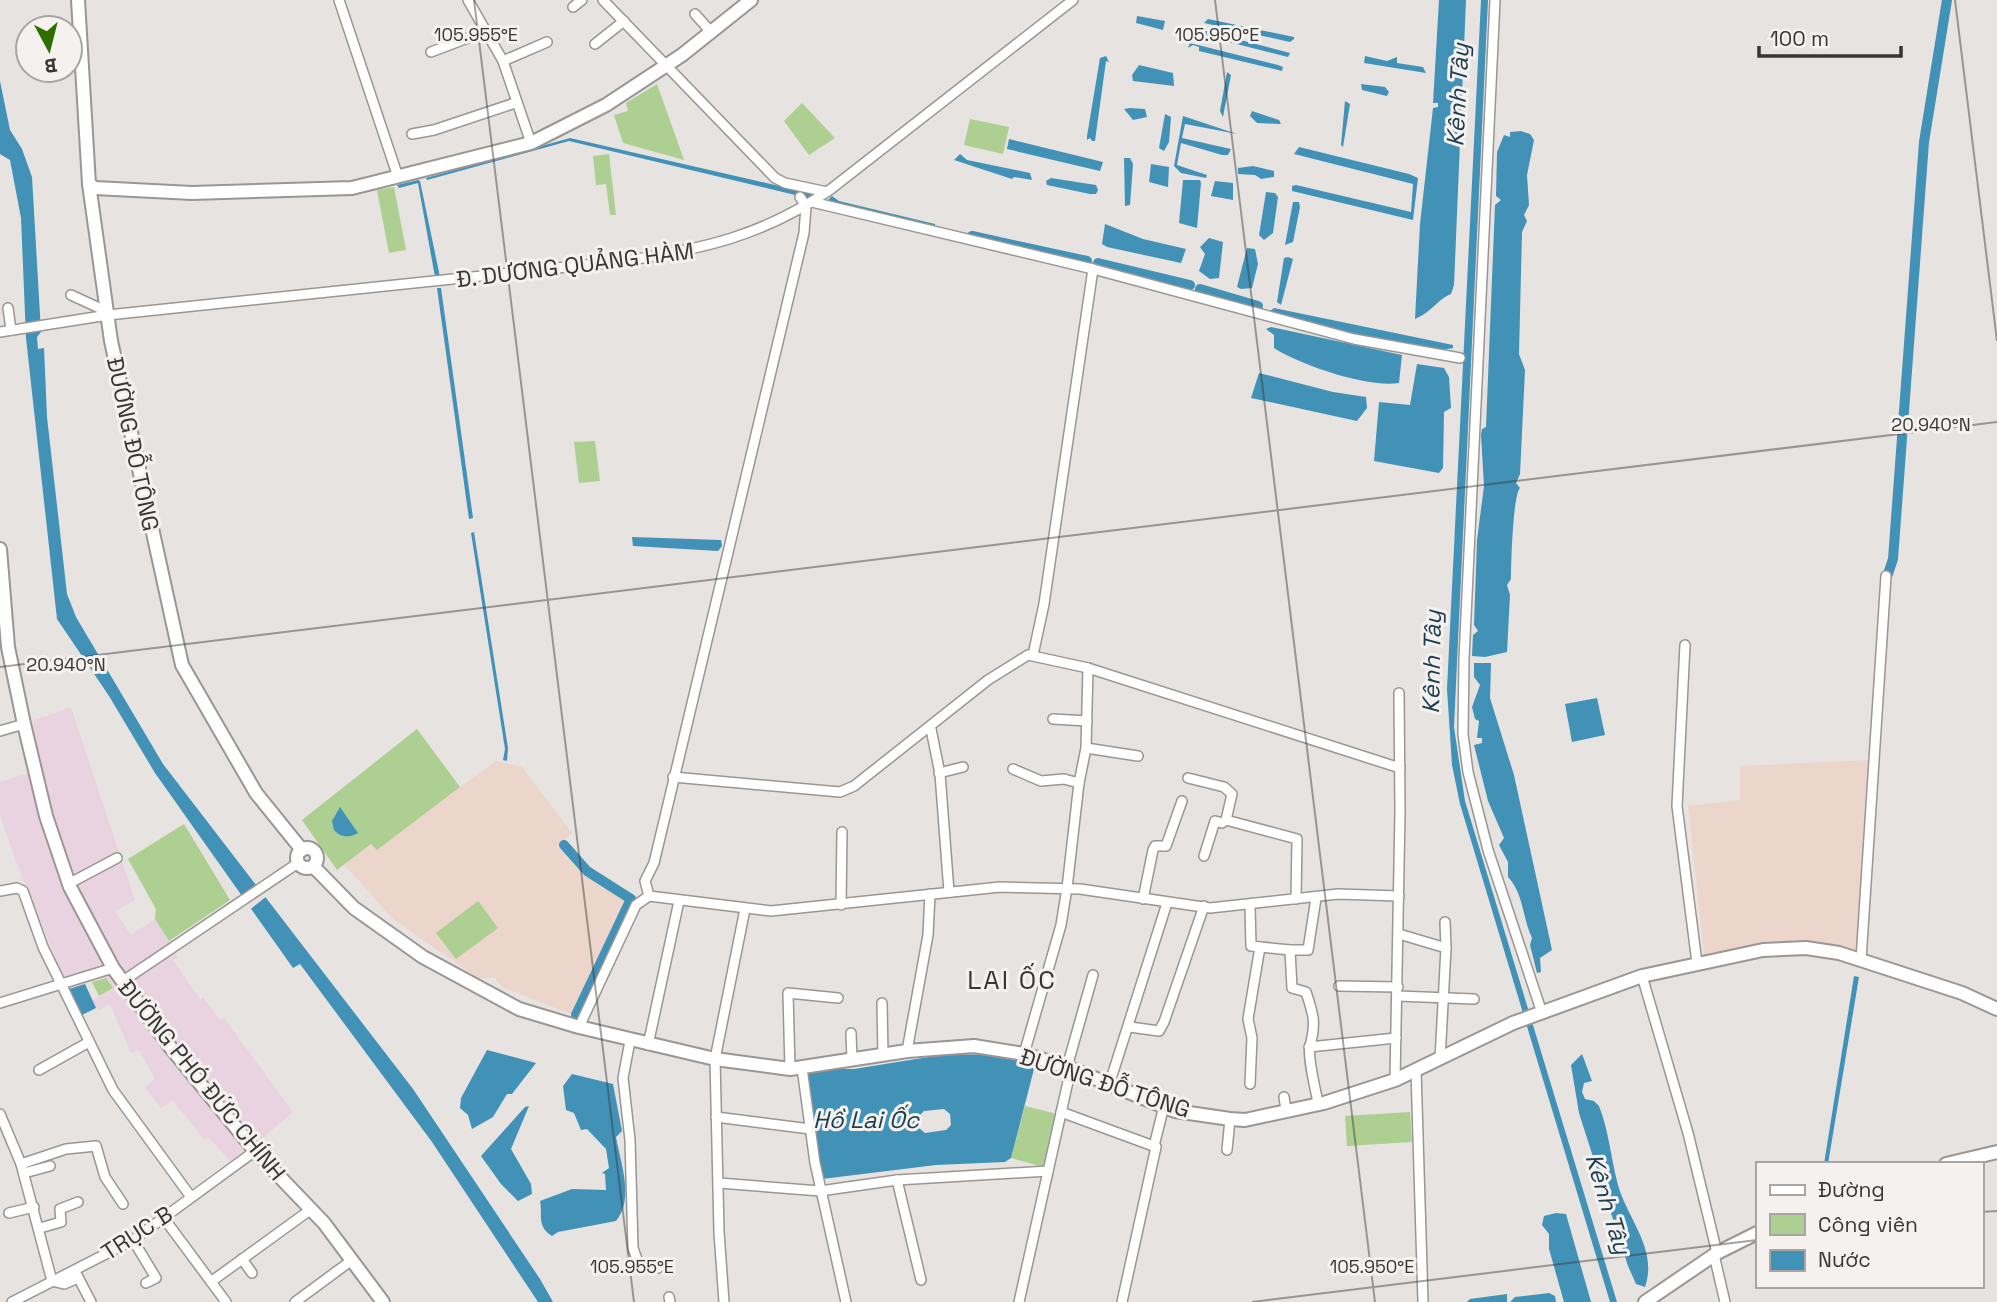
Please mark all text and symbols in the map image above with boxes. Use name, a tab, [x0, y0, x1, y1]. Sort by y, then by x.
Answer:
north arrow	[14, 14, 84, 84]
scale bar	[1759, 14, 1901, 58]
text: 105.955°E	[434, 23, 518, 46]
text: 105.950°E	[1175, 23, 1259, 46]
text: 100 m	[1770, 25, 1829, 52]
water label: Kênh Tây	[1439, 41, 1476, 147]
text: B	[43, 52, 59, 79]
street label: Đ. DƯƠNG QUẢNG HÀM	[454, 235, 696, 294]
street label: ĐƯỜNG ĐỖ TÔNG	[100, 354, 169, 534]
text: 20.940°N	[1891, 413, 1971, 436]
water label: Kênh Tây	[1415, 609, 1448, 714]
text: 20.940°N	[26, 653, 106, 676]
district label: LAI ỐC	[967, 963, 1057, 997]
street label: ĐƯỜNG PHÓ ĐỨC CHÍNH	[112, 973, 292, 1187]
street label: ĐƯỜNG ĐỖ TÔNG	[1016, 1038, 1195, 1125]
water label: Hồ Lai Ốc	[813, 1104, 921, 1135]
water label: Kênh Tây	[1579, 1150, 1639, 1259]
legend	[1756, 1162, 1983, 1288]
text: Đường	[1818, 1176, 1885, 1203]
street label: TRỤC B	[96, 1199, 178, 1267]
text: Công viên	[1818, 1211, 1918, 1238]
text: Nước	[1818, 1246, 1871, 1273]
text: 105.955°E	[590, 1255, 674, 1278]
text: 105.950°E	[1330, 1255, 1414, 1278]

